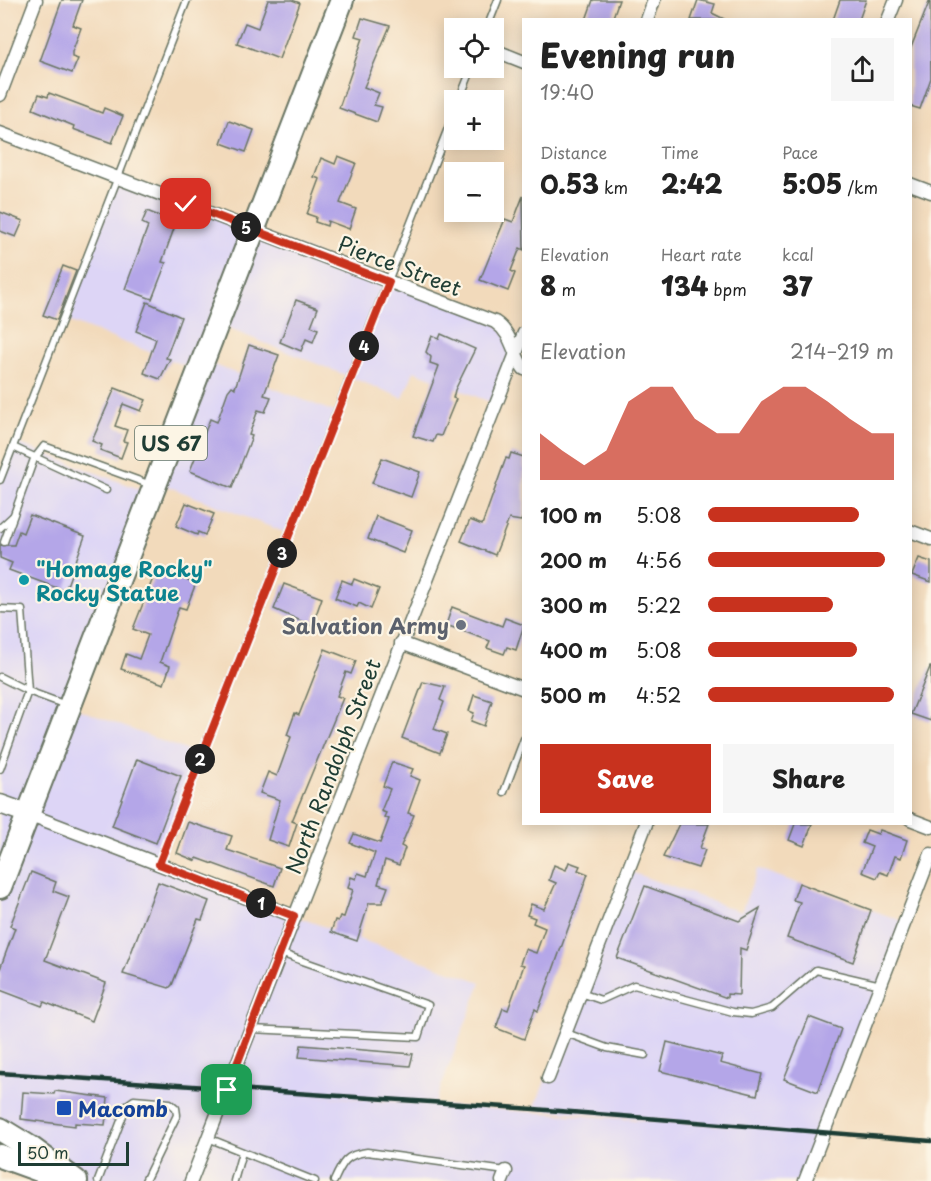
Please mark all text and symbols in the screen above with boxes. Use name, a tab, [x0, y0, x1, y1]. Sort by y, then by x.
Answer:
map controls	[444, 18, 504, 222]
button: locate	[444, 18, 504, 78]
text: Evening run	[540, 29, 735, 79]
button: share	[831, 38, 894, 101]
text: 19:40	[540, 77, 594, 107]
button: +	[444, 90, 504, 150]
text: Distance	[540, 140, 607, 164]
text: Time	[661, 140, 699, 164]
text: Pace	[782, 140, 818, 164]
button: −	[444, 162, 504, 222]
text: 0.53	[540, 164, 599, 203]
text: 2:42	[661, 164, 722, 203]
text: 5:05	[782, 164, 842, 203]
text: km	[599, 175, 628, 199]
text: /km	[842, 175, 878, 199]
pin	[160, 178, 211, 229]
icon: check	[169, 187, 202, 220]
pin: 5	[231, 212, 261, 242]
text: 5	[241, 215, 251, 239]
street label: Pierce Street	[334, 227, 466, 303]
text: Elevation	[540, 242, 609, 266]
text: Heart rate	[661, 242, 742, 266]
text: kcal	[782, 242, 814, 266]
text: 8	[540, 266, 556, 305]
text: 134	[661, 266, 708, 305]
text: 37	[782, 266, 812, 305]
text: m	[556, 277, 576, 301]
text: bpm	[708, 277, 747, 301]
pin: 4	[349, 331, 379, 361]
text: 4	[359, 334, 369, 358]
text: Elevation	[540, 336, 626, 366]
text: 214–219 m	[790, 336, 894, 366]
road number: US 67	[135, 426, 207, 460]
text: 100 m	[540, 500, 602, 530]
text: 5:08	[636, 500, 682, 530]
pin: 3	[267, 538, 297, 568]
text: 3	[277, 541, 287, 565]
text: 200 m	[540, 545, 607, 575]
text: 4:56	[636, 545, 682, 575]
place label: "Homage Rocky" Rocky Statue	[36, 552, 213, 608]
marker: "Homage Rocky" Rocky Statue	[17, 573, 31, 587]
text: 300 m	[540, 590, 608, 620]
text: 5:22	[636, 590, 681, 620]
place label: Salvation Army	[282, 609, 449, 641]
marker: Salvation Army	[454, 618, 468, 632]
text: 400 m	[540, 635, 608, 665]
text: 5:08	[636, 635, 682, 665]
street label: North Randolph Street	[276, 654, 388, 878]
text: 500 m	[540, 680, 607, 710]
text: 4:52	[636, 680, 681, 710]
pin: 2	[185, 744, 215, 774]
button: Save	[540, 744, 711, 813]
button: Share	[723, 744, 894, 813]
text: 2	[194, 747, 206, 771]
pin: 1	[246, 888, 276, 918]
text: 1	[257, 891, 265, 915]
pin	[201, 1064, 252, 1115]
icon: arrive	[210, 1073, 243, 1106]
place label: Macomb	[78, 1092, 168, 1124]
marker: Macomb	[55, 1099, 73, 1117]
scale bar	[18, 1139, 129, 1166]
text: 50 m	[27, 1140, 68, 1164]

